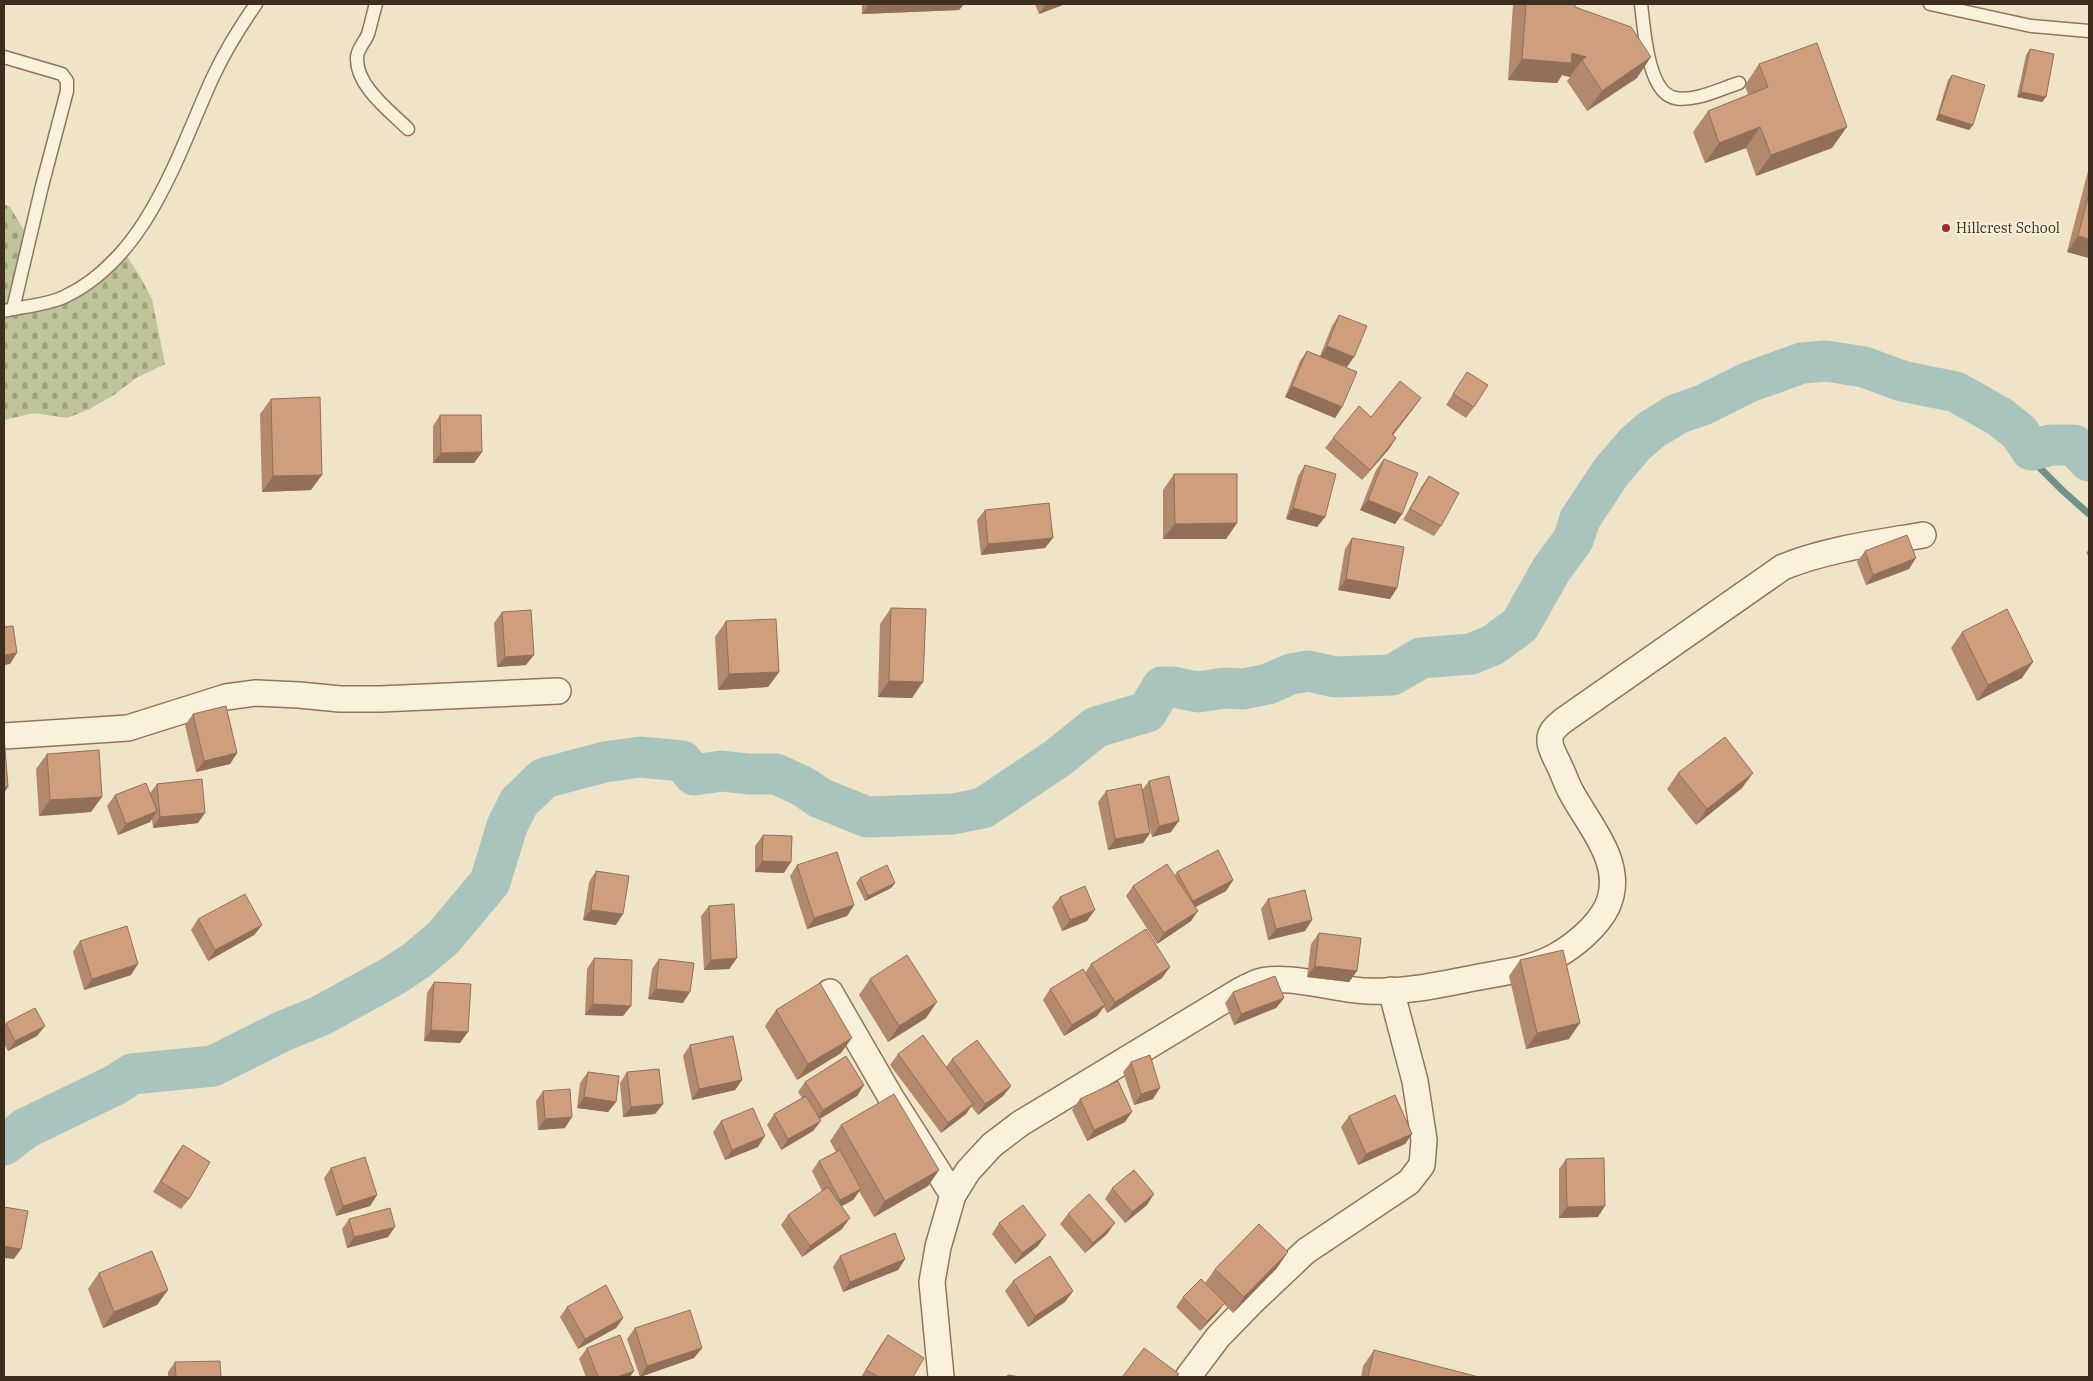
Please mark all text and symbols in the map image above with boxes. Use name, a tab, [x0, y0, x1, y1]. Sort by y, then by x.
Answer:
place label: Hillcrest School	[1956, 219, 2060, 237]
marker: Hillcrest School	[1940, 222, 1952, 234]

